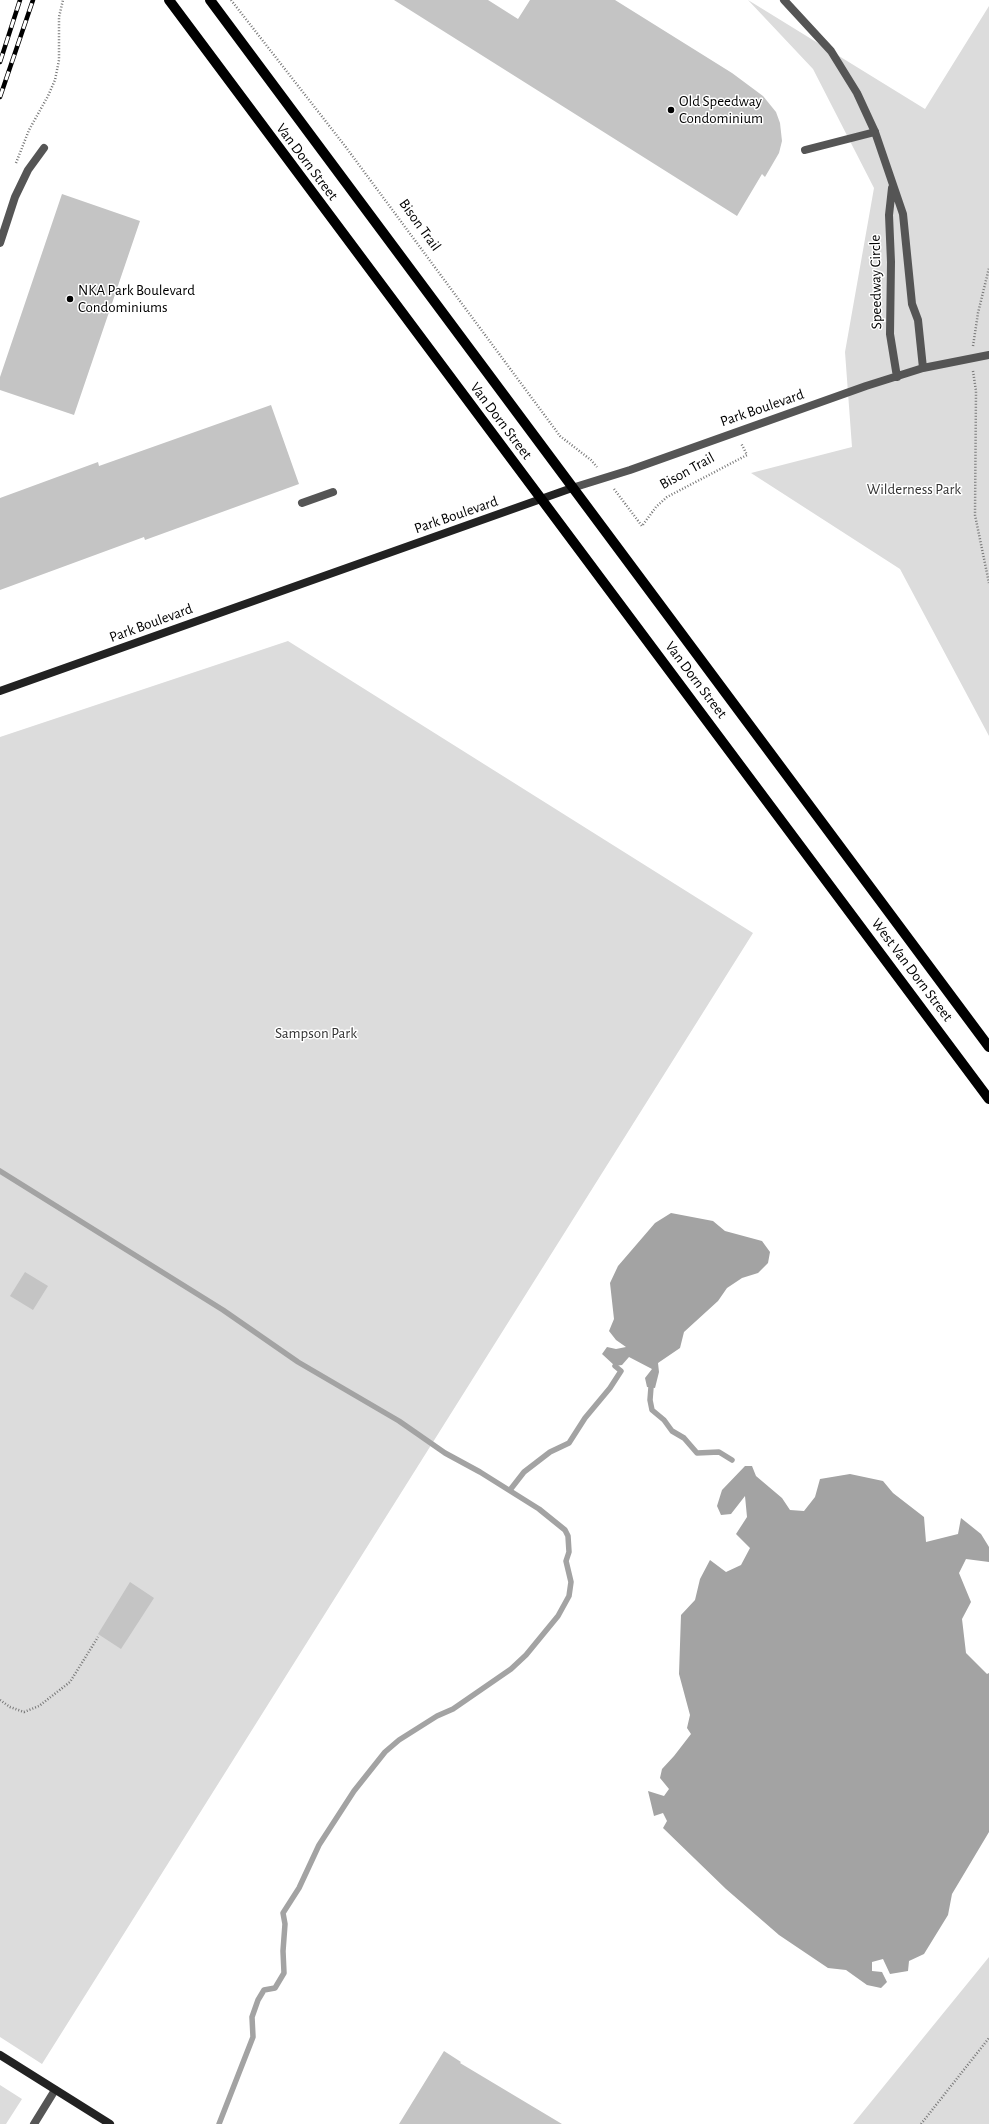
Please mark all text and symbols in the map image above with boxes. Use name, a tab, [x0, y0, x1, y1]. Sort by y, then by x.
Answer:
place label: Old Speedway Condominium	[679, 92, 763, 127]
marker: Old Speedway Condominium	[666, 105, 676, 115]
street label: Van Dorn Street	[272, 120, 342, 204]
street label: Bison Trail	[395, 195, 445, 255]
street label: Speedway Circle	[866, 235, 886, 329]
place label: NKA Park Boulevard Condominiums	[78, 281, 195, 316]
marker: NKA Park Boulevard Condominiums	[65, 294, 75, 304]
street label: Van Dorn Street	[466, 379, 536, 463]
street label: Park Boulevard	[718, 385, 806, 431]
street label: Bison Trail	[656, 449, 718, 493]
park label: Wilderness Park	[867, 480, 961, 498]
street label: Park Boulevard	[412, 492, 500, 538]
street label: Park Boulevard	[107, 600, 195, 646]
street label: Van Dorn Street	[661, 638, 731, 722]
street label: West Van Dorn Street	[867, 915, 957, 1025]
park label: Sampson Park	[275, 1024, 357, 1042]

